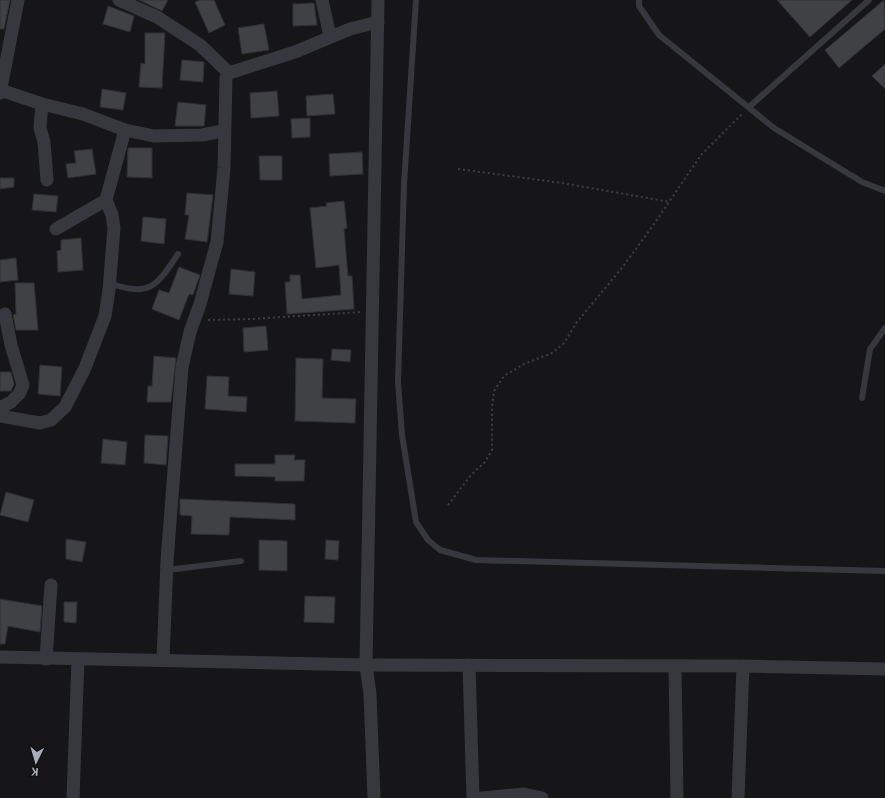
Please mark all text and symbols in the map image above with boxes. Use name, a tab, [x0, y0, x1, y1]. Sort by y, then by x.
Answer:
north arrow	[16, 742, 56, 782]
text: K	[30, 765, 39, 780]

